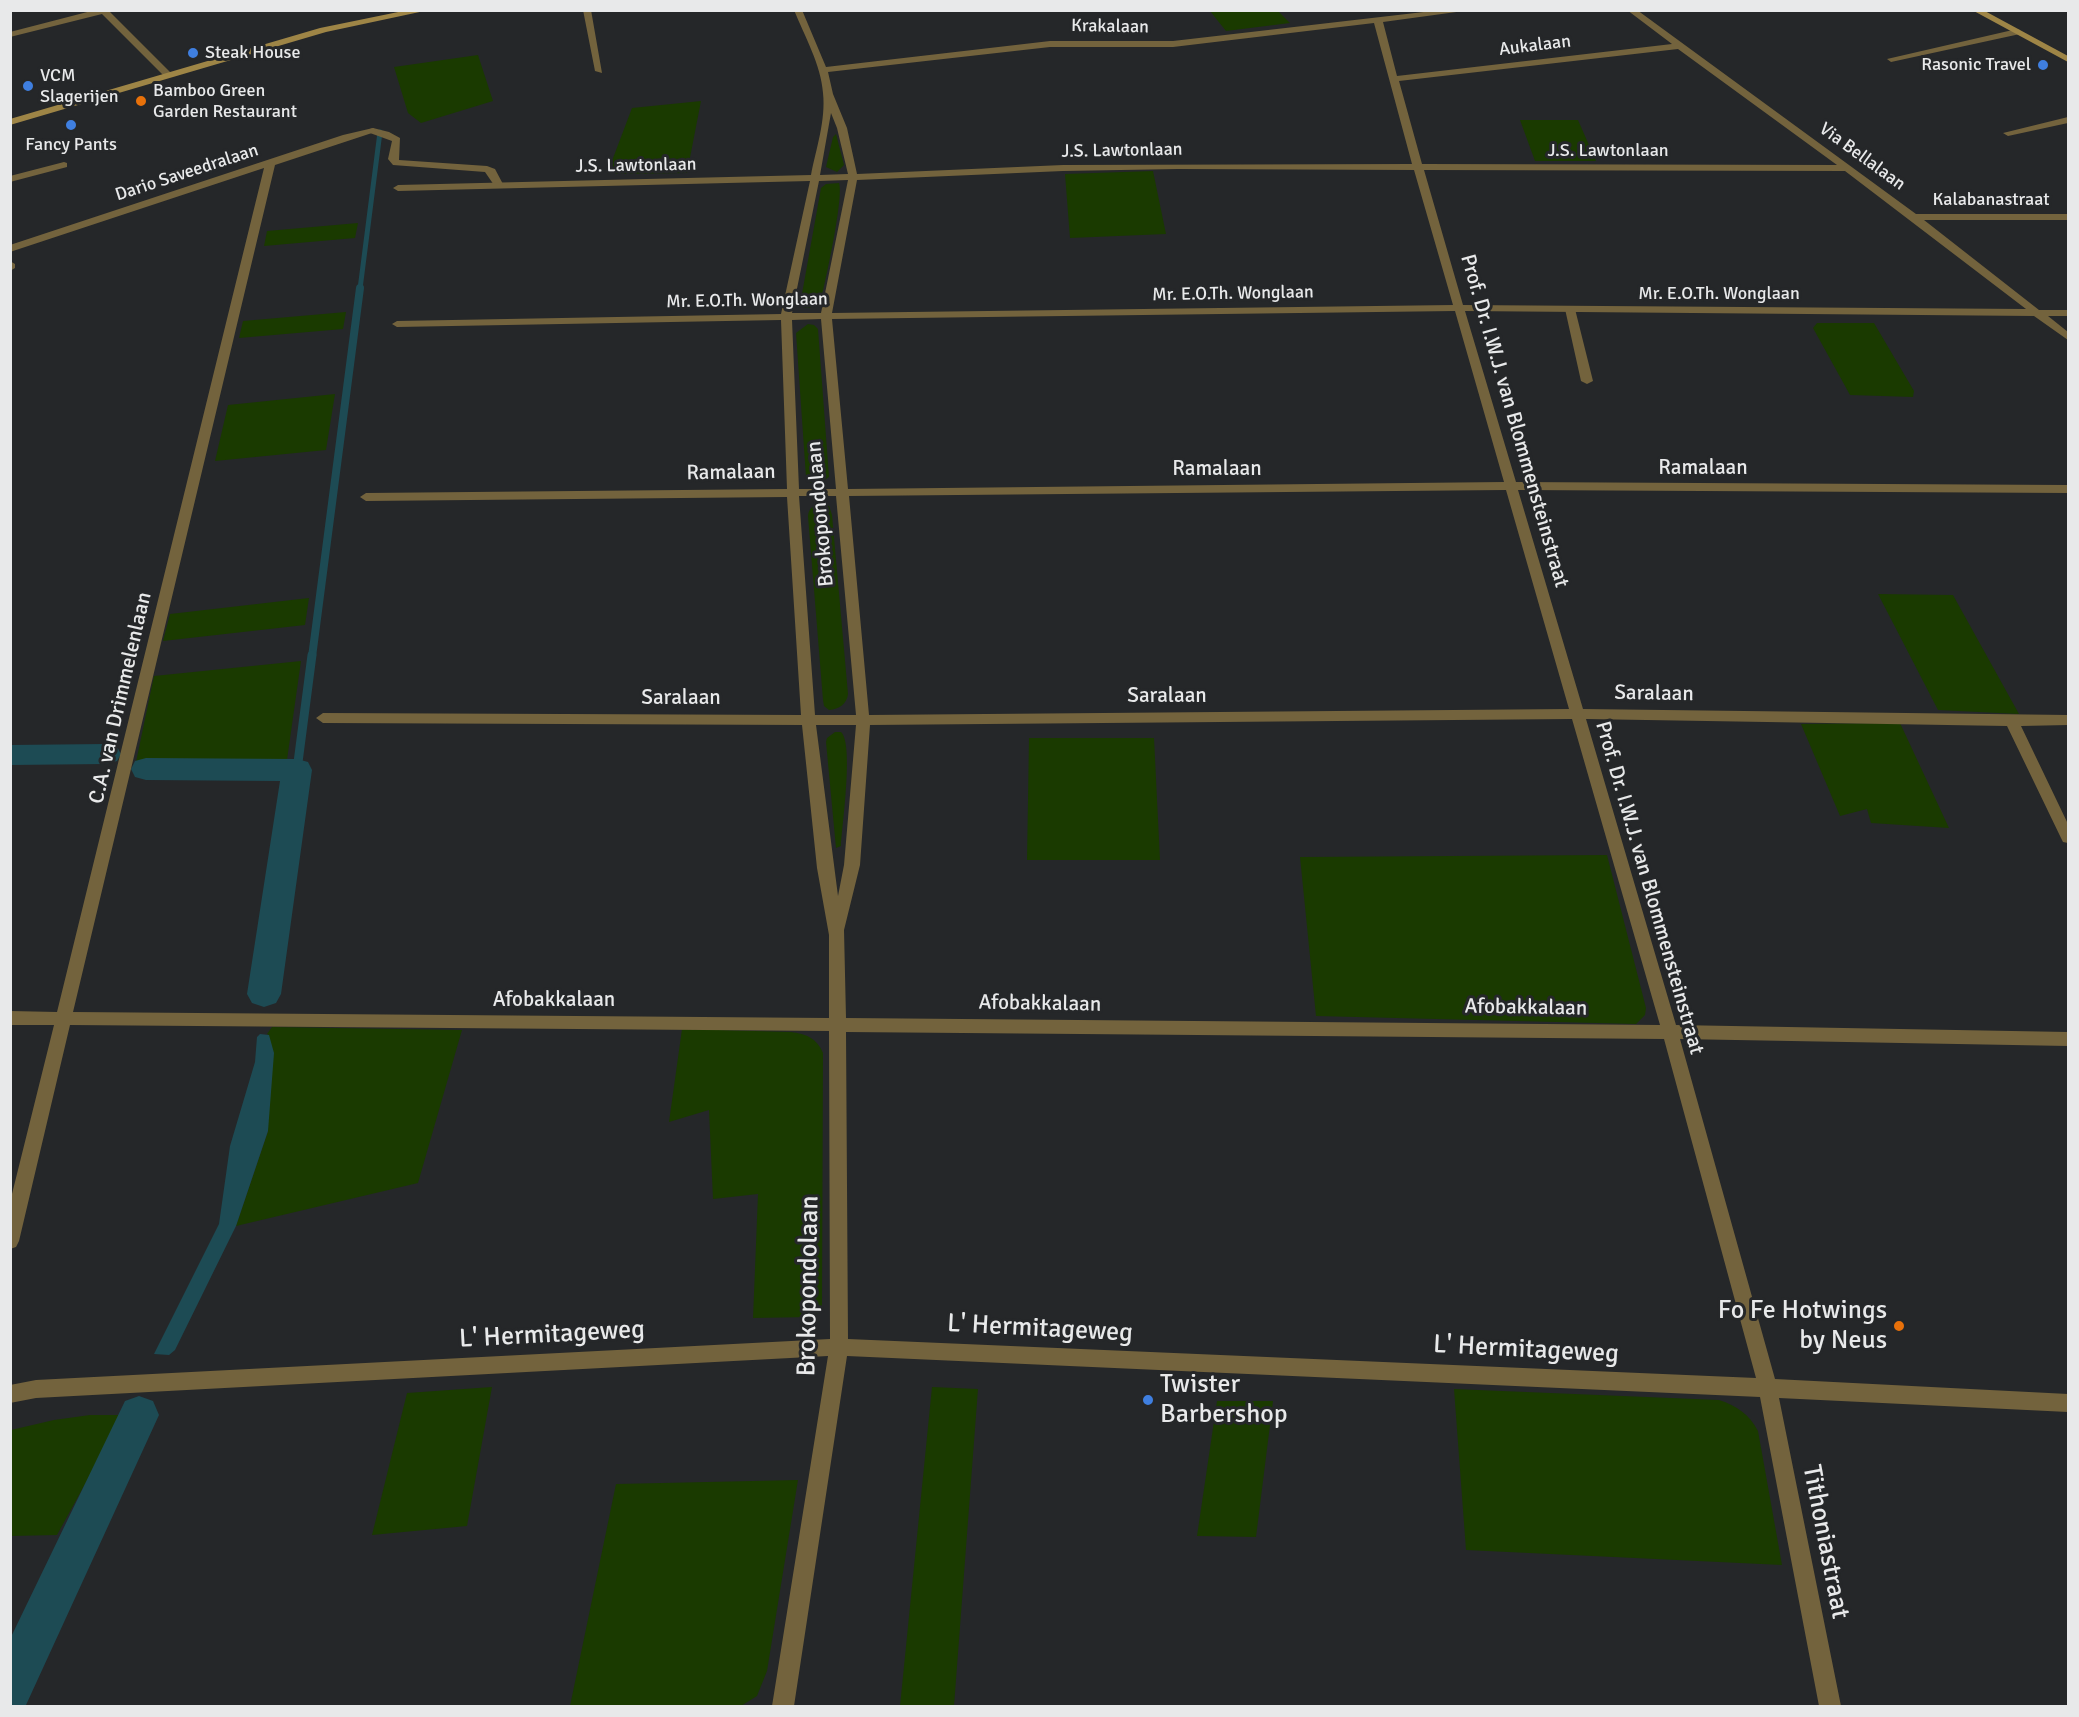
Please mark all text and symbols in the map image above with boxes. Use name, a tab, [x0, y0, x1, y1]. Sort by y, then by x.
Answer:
street label: Krakalaan	[1071, 16, 1149, 38]
street label: Aukalaan	[1498, 31, 1572, 61]
place label: Steak House	[205, 42, 300, 64]
marker: Steak House	[186, 46, 200, 60]
place label: Rasonic Travel	[1921, 54, 2031, 76]
marker: Rasonic Travel	[2036, 58, 2050, 72]
place label: VCM Slagerijen	[40, 65, 119, 107]
marker: VCM Slagerijen	[21, 79, 35, 93]
place label: Bamboo Green Garden Restaurant	[153, 80, 297, 122]
marker: Bamboo Green Garden Restaurant	[134, 94, 148, 108]
marker: Fancy Pants	[64, 118, 78, 132]
street label: Via Bellalaan	[1815, 119, 1909, 195]
place label: Fancy Pants	[25, 134, 117, 156]
street label: J.S. Lawtonlaan	[1061, 139, 1183, 163]
street label: Dario Saveedralaan	[113, 140, 261, 206]
street label: J.S. Lawtonlaan	[1547, 140, 1669, 162]
street label: J.S. Lawtonlaan	[575, 154, 697, 178]
street label: Kalabanastraat	[1933, 189, 2049, 211]
street label: Prof. Dr. I.W.J. van Blommensteinstraat	[1454, 251, 1574, 591]
street label: Mr. E.O.Th. Wonglaan	[1152, 282, 1314, 306]
street label: Mr. E.O.Th. Wonglaan	[1638, 283, 1800, 305]
street label: Mr. E.O.Th. Wonglaan	[666, 289, 828, 313]
street label: Brokopondolaan	[802, 440, 840, 588]
street label: Ramalaan	[1658, 455, 1748, 481]
street label: Ramalaan	[1172, 456, 1262, 482]
street label: Ramalaan	[686, 460, 776, 486]
street label: C.A. van Drimmelenlaan	[84, 590, 158, 806]
street label: Saralaan	[1614, 681, 1694, 707]
street label: Saralaan	[1127, 683, 1207, 709]
street label: Saralaan	[641, 685, 721, 711]
street label: Prof. Dr. I.W.J. van Blommensteinstraat	[1589, 718, 1709, 1058]
street label: Afobakkalaan	[493, 987, 615, 1013]
street label: Afobakkalaan	[978, 990, 1102, 1018]
street label: Afobakkalaan	[1464, 994, 1588, 1022]
street label: Brokopondolaan	[792, 1195, 826, 1377]
place label: Fo Fe Hotwings by Neus	[1718, 1295, 1887, 1356]
street label: L' Hermitageweg	[946, 1309, 1134, 1349]
street label: L' Hermitageweg	[458, 1315, 646, 1355]
marker: Fo Fe Hotwings by Neus	[1892, 1319, 1906, 1333]
street label: L' Hermitageweg	[1432, 1330, 1620, 1370]
place label: Twister Barbershop	[1160, 1369, 1288, 1430]
marker: Twister Barbershop	[1141, 1393, 1155, 1407]
street label: Tithoniastraat	[1795, 1462, 1855, 1622]

